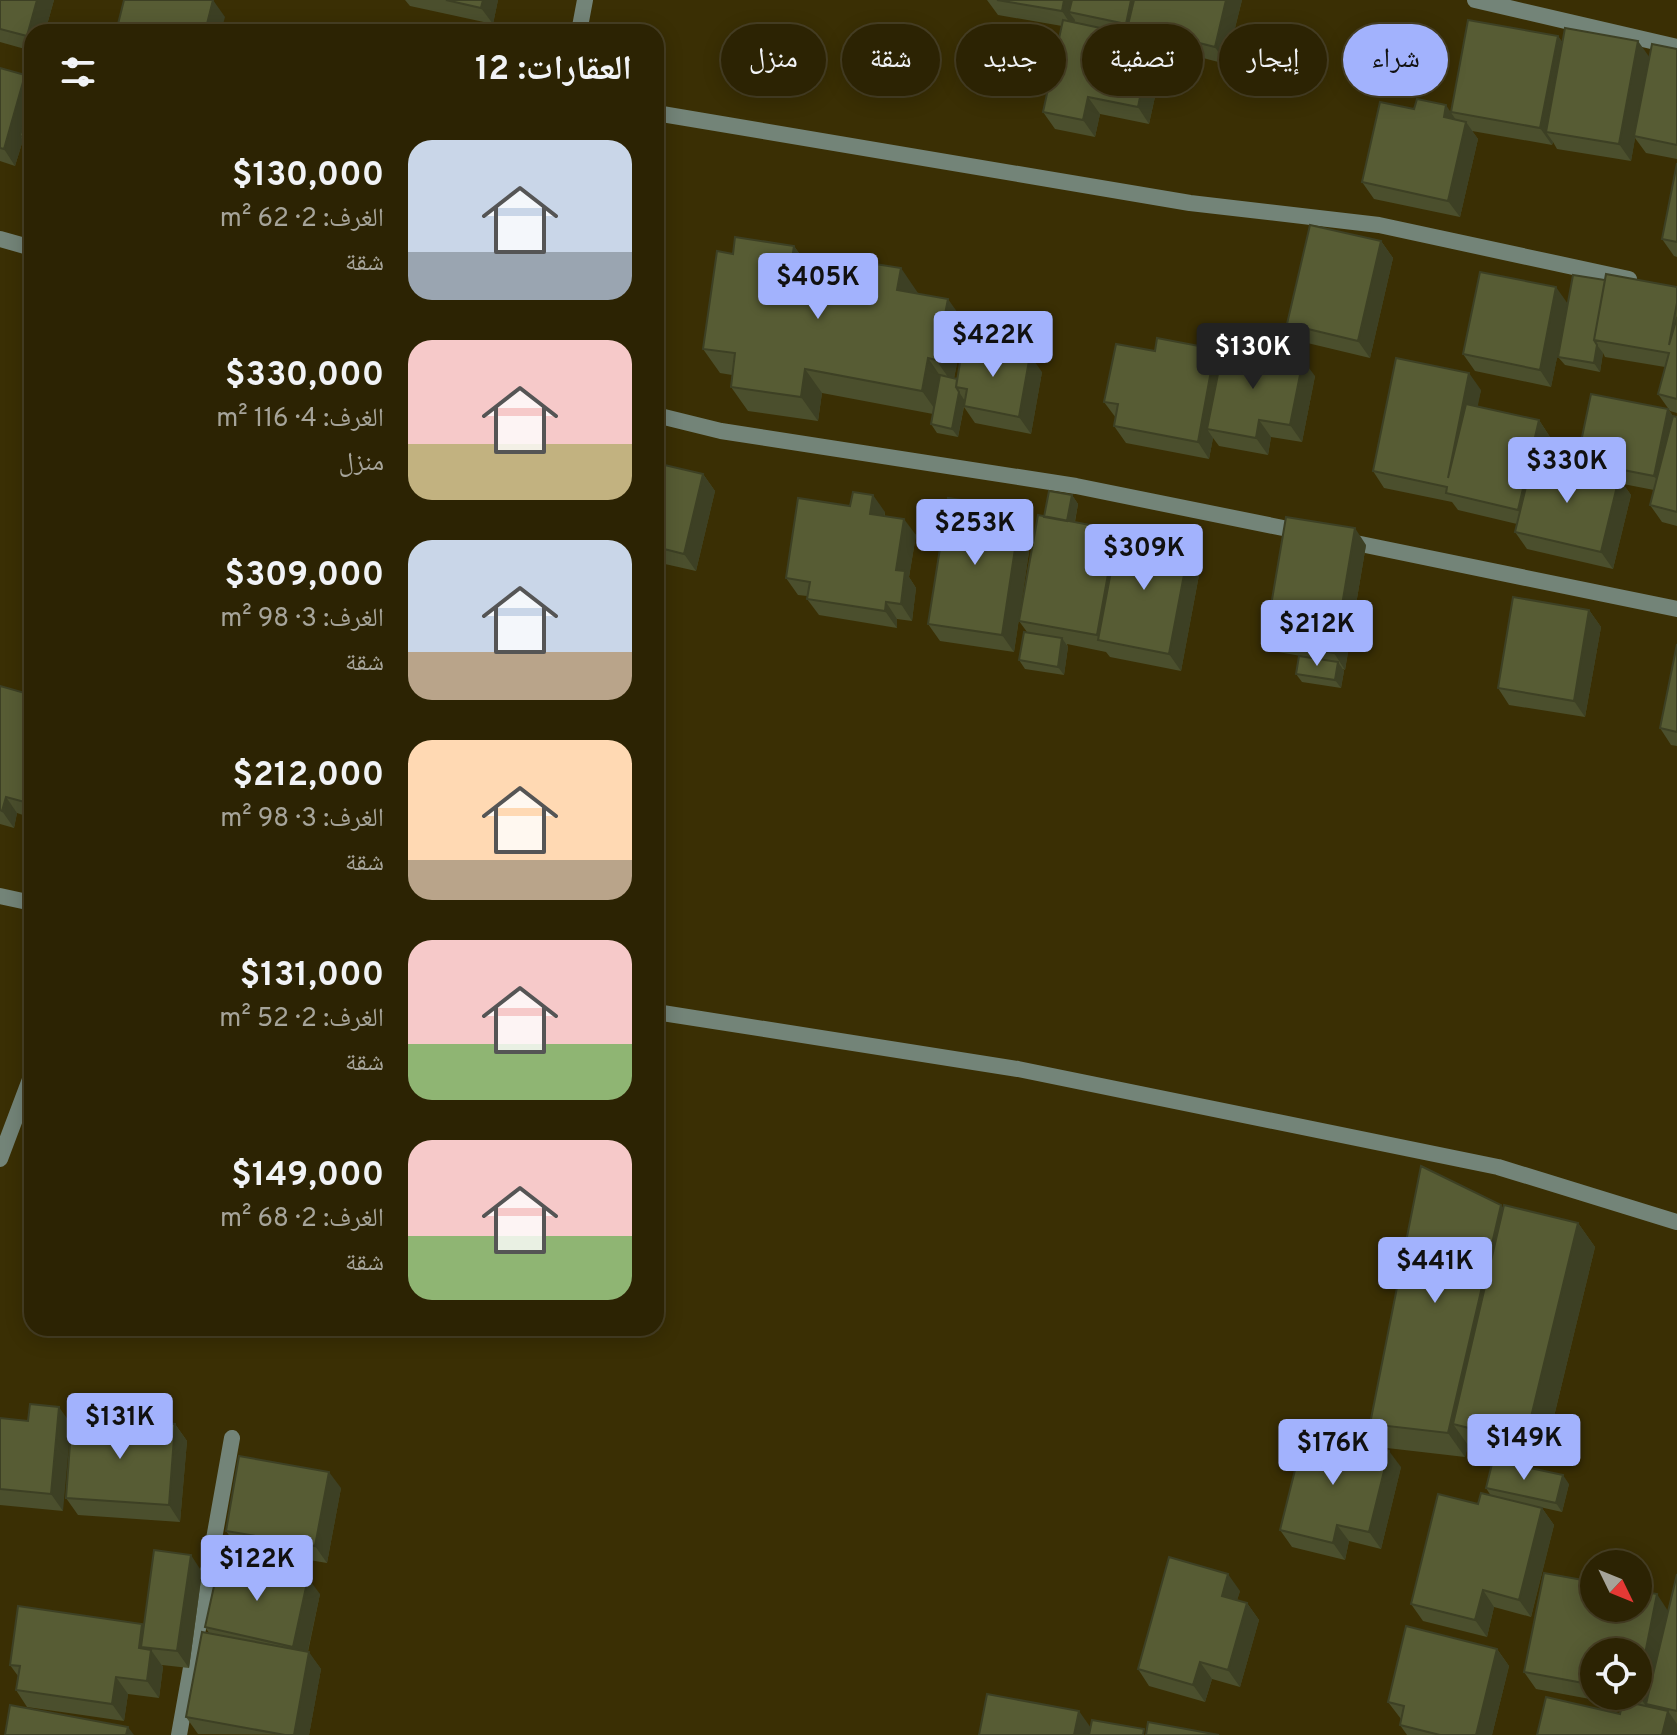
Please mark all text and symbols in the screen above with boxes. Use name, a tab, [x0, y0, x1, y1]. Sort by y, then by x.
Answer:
chip: منزل	[721, 24, 826, 96]
chip: شقة	[842, 24, 940, 96]
chip: جديد	[956, 24, 1066, 96]
chip: تصفية	[1082, 24, 1203, 96]
chip: إيجار	[1219, 24, 1327, 96]
chip: شراء	[1343, 24, 1448, 96]
text: العقارات: 12	[475, 49, 632, 92]
icon: filters	[56, 50, 100, 94]
text: $130,000	[232, 155, 384, 198]
icon: home	[472, 172, 568, 268]
text: الغرف: 2 · 62 m²	[220, 203, 384, 236]
text: شقة	[345, 247, 384, 280]
pin: $405K	[762, 253, 874, 321]
text: $405K	[776, 262, 860, 295]
pin: $422K	[937, 311, 1049, 379]
text: $422K	[952, 320, 1034, 353]
pin: $130K	[1197, 323, 1309, 391]
text: $130K	[1215, 332, 1291, 365]
text: $330,000	[225, 355, 384, 398]
icon: home	[472, 372, 568, 468]
text: الغرف: 4 · 116 m²	[216, 403, 384, 436]
pin: $330K	[1511, 437, 1623, 505]
text: $330K	[1526, 446, 1608, 479]
text: منزل	[339, 447, 384, 480]
pin: $253K	[919, 499, 1031, 567]
text: $253K	[934, 508, 1016, 541]
pin: $309K	[1088, 524, 1200, 592]
text: $309K	[1103, 533, 1185, 566]
text: $309,000	[225, 555, 384, 598]
icon: home	[472, 572, 568, 668]
pin: $212K	[1261, 600, 1373, 668]
text: الغرف: 3 · 98 m²	[220, 603, 384, 636]
text: $212K	[1279, 609, 1355, 642]
text: شقة	[345, 647, 384, 680]
text: $212,000	[233, 755, 384, 798]
icon: home	[472, 772, 568, 868]
text: الغرف: 3 · 98 m²	[220, 803, 384, 836]
text: شقة	[345, 847, 384, 880]
text: $131,000	[240, 955, 384, 998]
icon: home	[472, 972, 568, 1068]
text: الغرف: 2 · 52 m²	[219, 1003, 384, 1036]
text: شقة	[345, 1047, 384, 1080]
text: $149,000	[231, 1155, 384, 1198]
icon: home	[472, 1172, 568, 1268]
text: الغرف: 2 · 68 m²	[220, 1203, 384, 1236]
pin: $441K	[1379, 1237, 1491, 1305]
text: $441K	[1396, 1246, 1474, 1279]
text: شقة	[345, 1247, 384, 1280]
pin: $131K	[64, 1393, 176, 1461]
text: $131K	[85, 1402, 155, 1435]
pin: $149K	[1468, 1414, 1580, 1482]
pin: $176K	[1277, 1419, 1389, 1487]
text: $149K	[1485, 1423, 1563, 1456]
text: $176K	[1296, 1428, 1370, 1461]
pin: $122K	[201, 1535, 313, 1603]
text: $122K	[219, 1544, 295, 1577]
north arrow	[1580, 1550, 1652, 1622]
map controls	[1580, 1550, 1652, 1710]
button: locate	[1580, 1638, 1652, 1710]

